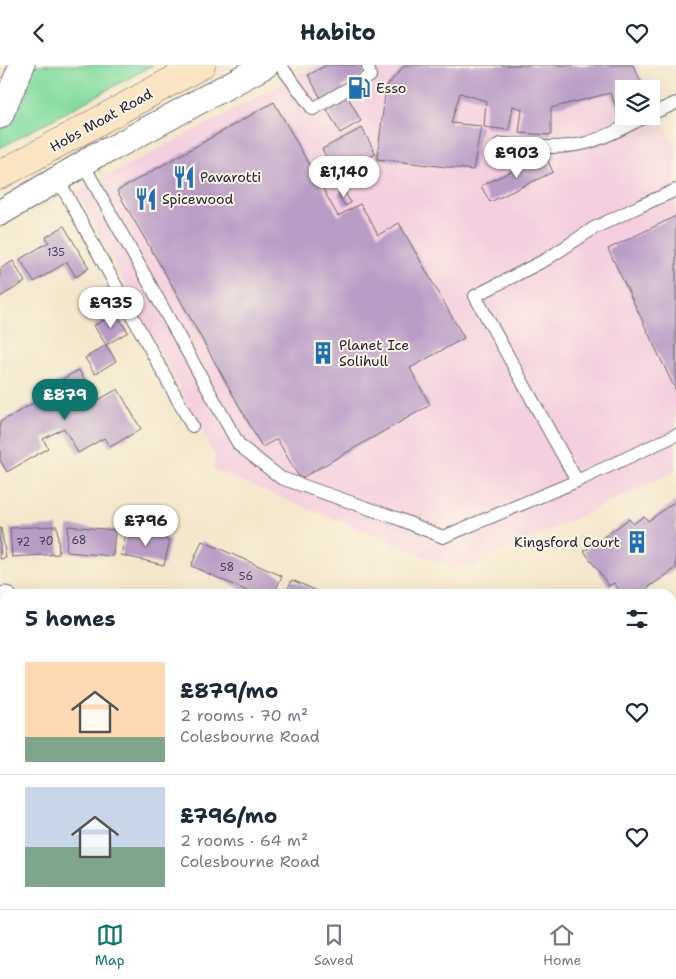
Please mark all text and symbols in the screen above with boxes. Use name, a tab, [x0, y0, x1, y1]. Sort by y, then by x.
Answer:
text: Habito	[300, 18, 376, 47]
icon: back	[25, 19, 53, 47]
icon: heart	[623, 19, 651, 47]
fuel station icon: Esso	[346, 75, 372, 101]
place label: Esso	[376, 79, 406, 97]
map controls	[615, 80, 660, 125]
button: layers	[615, 80, 660, 125]
street label: Hobs Moat Road	[46, 84, 156, 156]
pin: £903	[487, 137, 547, 179]
text: £903	[495, 142, 539, 163]
pin: £1,140	[303, 155, 385, 198]
text: £1,140	[320, 161, 368, 182]
restaurant icon: Pavarotti	[171, 164, 197, 190]
place label: Pavarotti	[200, 168, 261, 186]
restaurant icon: Spicewood	[133, 186, 159, 212]
place label: Spicewood	[162, 190, 234, 208]
house number: 135	[47, 245, 65, 260]
pin: £935	[81, 287, 141, 329]
text: £935	[90, 292, 132, 313]
place label: Planet Ice Solihull	[339, 336, 409, 370]
building icon: Planet Ice Solihull	[310, 340, 336, 366]
pin: £879	[35, 379, 95, 421]
text: £879	[43, 384, 87, 405]
pin: £796	[116, 505, 176, 547]
text: £796	[124, 510, 168, 531]
building icon: Kingsford Court	[624, 529, 650, 555]
house number: 68	[72, 533, 86, 548]
place label: Kingsford Court	[514, 533, 620, 551]
house number: 70	[38, 534, 54, 549]
house number: 72	[16, 535, 30, 550]
house number: 58	[220, 560, 234, 575]
house number: 56	[239, 569, 253, 584]
text: 5 homes	[25, 605, 116, 633]
icon: filters	[623, 605, 651, 633]
text: £879/mo	[180, 677, 278, 705]
icon: home	[65, 682, 125, 742]
icon: heart	[623, 698, 651, 726]
text: 2 rooms · 70 m²	[180, 705, 308, 726]
text: Colesbourne Road	[180, 726, 320, 747]
text: £796/mo	[180, 802, 277, 830]
icon: home	[65, 807, 125, 867]
icon: heart	[623, 823, 651, 851]
text: 2 rooms · 64 m²	[180, 830, 308, 851]
text: Colesbourne Road	[180, 851, 320, 872]
tab: Map	[95, 921, 125, 969]
tab: Saved	[314, 921, 354, 969]
tab: Home	[543, 921, 581, 969]

